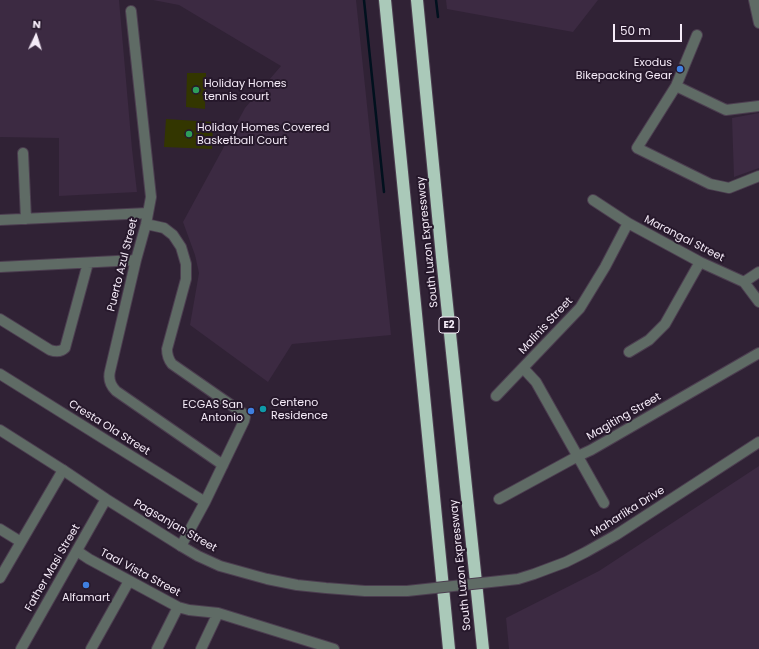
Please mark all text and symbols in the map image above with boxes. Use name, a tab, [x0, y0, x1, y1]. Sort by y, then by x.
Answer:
north arrow	[16, 16, 56, 56]
text: N	[32, 16, 42, 32]
scale bar	[615, 16, 684, 42]
text: 50 m	[620, 22, 651, 39]
place label: Exodus Bikepacking Gear	[576, 56, 672, 82]
marker: Exodus Bikepacking Gear	[675, 64, 685, 74]
place label: Holiday Homes tennis court	[204, 77, 287, 103]
marker: Holiday Homes tennis court	[191, 85, 201, 95]
place label: Holiday Homes Covered Basketball Court	[197, 121, 329, 147]
marker: Holiday Homes Covered Basketball Court	[184, 129, 194, 139]
street label: South Luzon Expressway	[415, 176, 441, 308]
street label: Marangal Street	[642, 213, 726, 265]
street label: Puerto Azul Street	[105, 217, 141, 313]
street label: Malinis Street	[516, 295, 576, 357]
road number: E2	[439, 317, 459, 333]
street label: Magiting Street	[585, 390, 663, 444]
place label: Centeno Residence	[271, 396, 328, 422]
street label: Cresta Ola Street	[66, 398, 152, 458]
place label: ECGAS San Antonio	[183, 398, 243, 424]
marker: Centeno Residence	[258, 404, 268, 414]
marker: ECGAS San Antonio	[246, 406, 256, 416]
street label: Maharlika Drive	[589, 484, 667, 540]
street label: Pagsanjan Street	[131, 497, 219, 555]
street label: South Luzon Expressway	[448, 499, 474, 631]
street label: Father Masi Street	[23, 522, 83, 614]
street label: Taal Vista Street	[98, 546, 182, 600]
marker: Alfamart	[81, 580, 91, 590]
place label: Alfamart	[62, 591, 110, 605]

